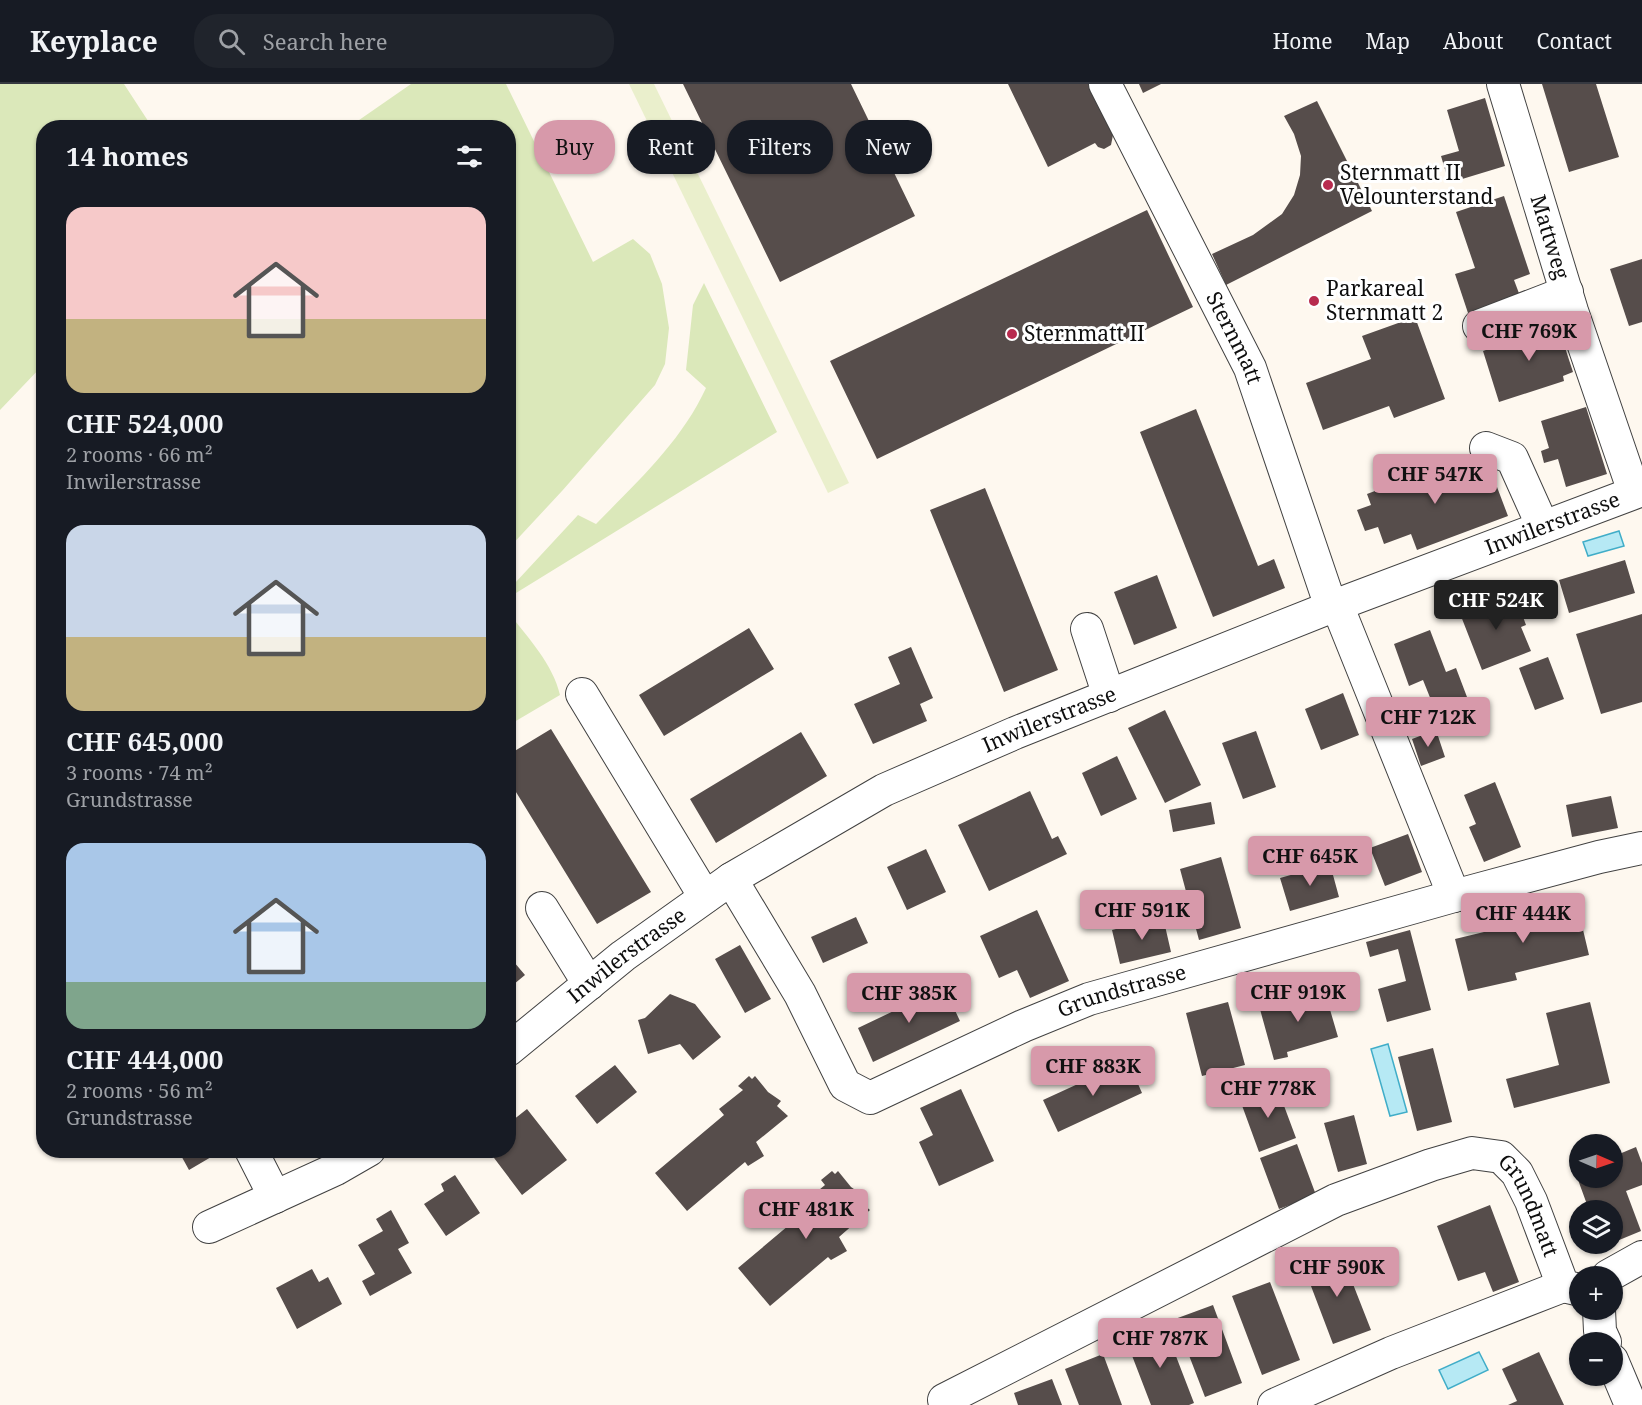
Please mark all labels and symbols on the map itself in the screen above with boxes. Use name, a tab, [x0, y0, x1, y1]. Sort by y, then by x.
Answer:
place label: Sternmatt II Velounterstand	[1340, 158, 1493, 210]
marker: Sternmatt II Velounterstand	[1321, 178, 1335, 192]
street label: Mattweg	[1524, 191, 1577, 283]
place label: Parkareal Sternmatt 2	[1326, 274, 1443, 326]
street label: Sternmatt	[1200, 286, 1269, 387]
marker: Parkareal Sternmatt 2	[1307, 294, 1321, 308]
pin: CHF 769K	[1467, 311, 1591, 362]
place label: Sternmatt II	[1024, 319, 1145, 347]
marker: Sternmatt II	[1005, 327, 1019, 341]
pin: CHF 547K	[1373, 454, 1497, 505]
street label: Inwilerstrasse	[1481, 485, 1624, 561]
pin: CHF 524K	[1434, 580, 1558, 631]
street label: Inwilerstrasse	[978, 679, 1120, 759]
pin: CHF 712K	[1366, 697, 1490, 748]
pin: CHF 645K	[1248, 836, 1372, 887]
pin: CHF 591K	[1080, 890, 1204, 941]
pin: CHF 444K	[1461, 893, 1585, 944]
street label: Inwilerstrasse	[561, 900, 691, 1009]
street label: Grundstrasse	[1053, 957, 1189, 1023]
pin: CHF 919K	[1236, 972, 1360, 1023]
pin: CHF 385K	[847, 973, 971, 1024]
pin: CHF 883K	[1031, 1046, 1155, 1097]
pin: CHF 778K	[1206, 1068, 1330, 1119]
north arrow	[1569, 1134, 1623, 1188]
street label: Grundmatt	[1493, 1147, 1566, 1260]
pin: CHF 481K	[744, 1189, 868, 1240]
pin: CHF 590K	[1275, 1247, 1399, 1298]
pin: CHF 787K	[1098, 1318, 1222, 1369]

